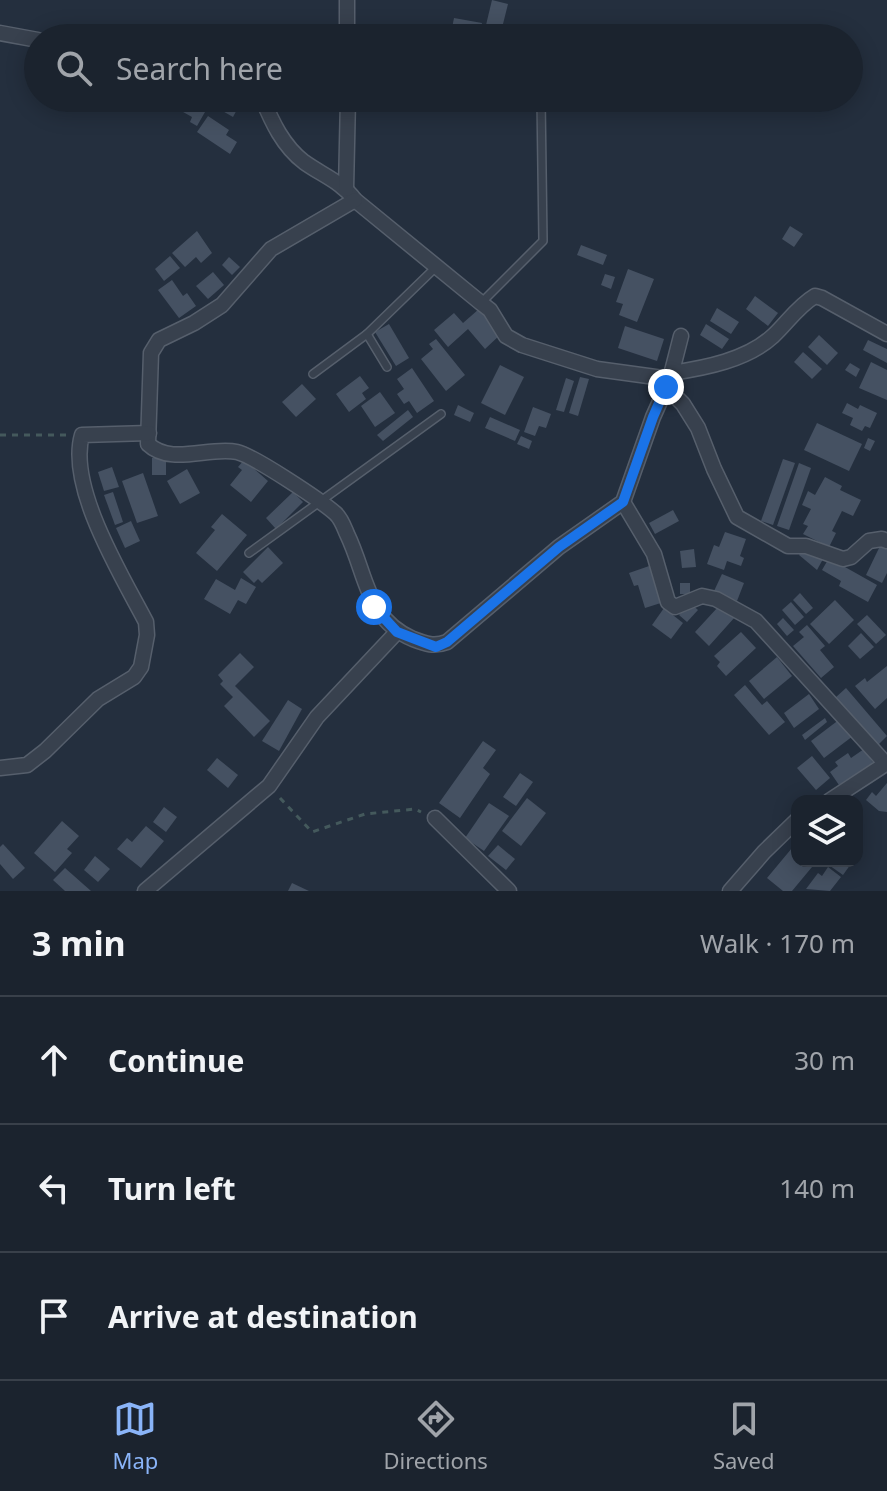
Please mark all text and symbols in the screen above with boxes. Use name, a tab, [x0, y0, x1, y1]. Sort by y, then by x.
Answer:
search box	[24, 24, 863, 112]
icon: search	[52, 46, 96, 90]
text: Search here	[116, 48, 283, 89]
route end	[648, 369, 684, 405]
route start	[356, 589, 392, 625]
map controls	[791, 795, 863, 867]
button: layers	[791, 795, 863, 867]
text: 3 min	[32, 920, 126, 966]
text: Walk · 170 m	[700, 925, 855, 961]
icon: ahead	[32, 1038, 76, 1082]
text: Continue	[108, 1040, 244, 1081]
text: 30 m	[794, 1042, 855, 1078]
icon: left	[32, 1166, 76, 1210]
text: Turn left	[108, 1168, 236, 1209]
text: 140 m	[779, 1170, 855, 1206]
icon: arrive	[32, 1294, 76, 1338]
text: Arrive at destination	[108, 1296, 418, 1337]
tab: Map	[113, 1397, 158, 1475]
tab: Directions	[383, 1397, 488, 1475]
tab: Saved	[713, 1397, 774, 1475]

